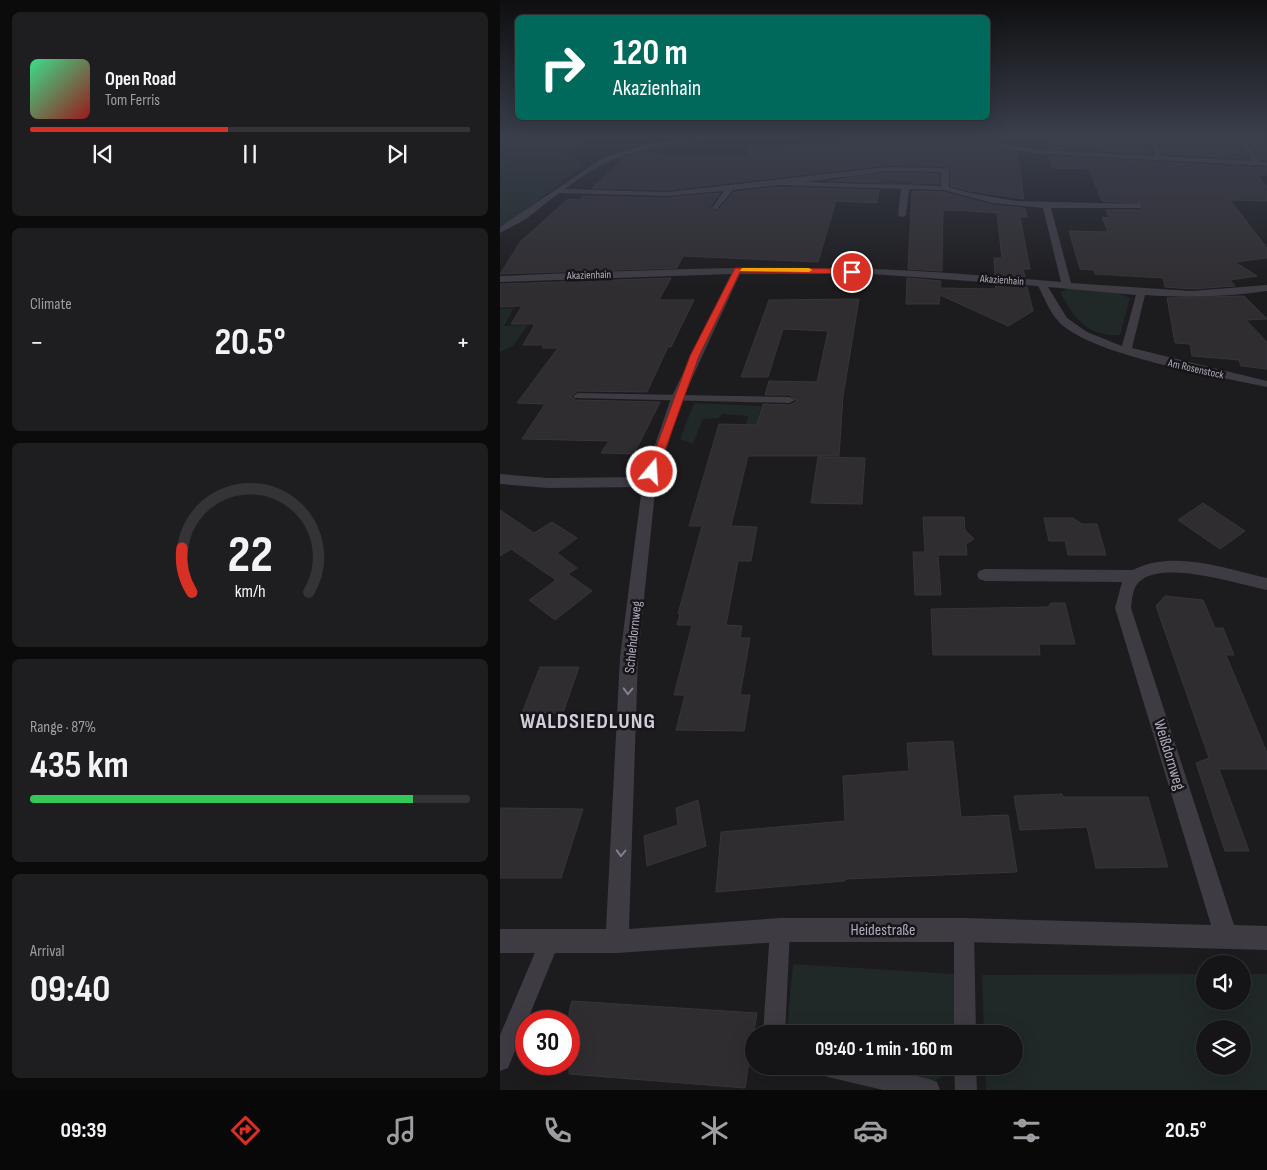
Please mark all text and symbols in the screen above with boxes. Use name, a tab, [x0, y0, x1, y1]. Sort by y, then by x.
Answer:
text: 120 m	[613, 32, 688, 75]
icon: right	[530, 35, 595, 100]
text: Open Road	[105, 68, 176, 91]
text: Akazienhain	[613, 75, 701, 102]
text: Tom Ferris	[105, 91, 160, 110]
icon: previous	[89, 140, 117, 168]
icon: pause	[236, 140, 264, 168]
icon: next	[383, 140, 411, 168]
pin	[831, 251, 873, 293]
icon: arrive	[838, 258, 866, 286]
street label: Akazienhain	[566, 268, 612, 282]
street label: Akazienhain	[979, 272, 1025, 288]
text: Climate	[30, 295, 72, 314]
text: 20.5°	[214, 320, 286, 365]
text: −	[30, 326, 44, 359]
text: +	[456, 326, 470, 359]
street label: Am Rosenstock	[1166, 356, 1226, 382]
position arrow	[625, 445, 677, 497]
text: 22	[227, 524, 273, 587]
text: km/h	[235, 581, 265, 602]
street label: Schlehdornweg	[621, 600, 645, 674]
one-way arrow	[622, 687, 633, 695]
district label: WALDSIEDLUNG	[520, 708, 656, 735]
street label: Weißdornweg	[1149, 717, 1189, 793]
text: Range · 87%	[30, 718, 96, 737]
text: 435 km	[30, 743, 129, 788]
one-way arrow	[615, 850, 626, 858]
street label: Heidestraße	[851, 921, 915, 940]
text: Arrival	[30, 942, 64, 961]
map controls	[1196, 955, 1251, 1075]
button: sound	[1196, 955, 1251, 1010]
text: 09:40	[30, 967, 110, 1012]
speed limit sign: 30	[515, 1010, 580, 1075]
button: layers	[1196, 1020, 1251, 1075]
text: 09:40 · 1 min · 160 m	[815, 1038, 953, 1061]
icon: directions	[228, 1113, 263, 1148]
icon: music	[384, 1113, 419, 1148]
icon: phone	[540, 1113, 575, 1148]
icon: climate	[697, 1113, 732, 1148]
icon: car	[853, 1113, 888, 1148]
icon: filters	[1009, 1113, 1044, 1148]
text: 09:39	[61, 1117, 107, 1144]
text: 20.5°	[1165, 1117, 1206, 1144]

